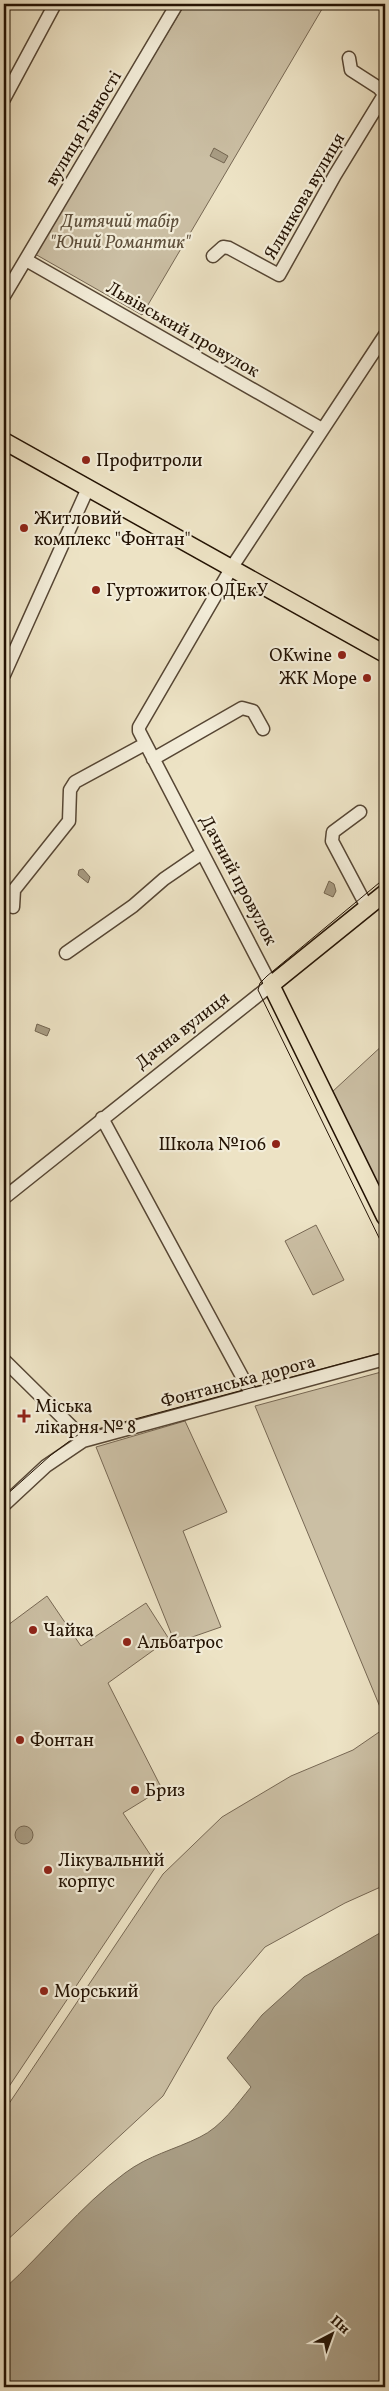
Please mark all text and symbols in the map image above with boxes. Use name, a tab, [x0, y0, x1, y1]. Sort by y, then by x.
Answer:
street label: вулиця Рівності	[40, 66, 129, 191]
street label: Ялинкова вулиця	[259, 129, 352, 265]
park label: Дитячий табір "Юний Романтик"	[49, 210, 192, 256]
street label: Львівський провулок	[101, 276, 264, 385]
place label: Профитроли	[96, 449, 202, 474]
marker: Профитроли	[80, 454, 92, 466]
place label: Житловий комплекс "Фонтан"	[34, 507, 191, 553]
marker: Житловий комплекс "Фонтан"	[18, 522, 30, 534]
place label: Гуртожиток ОДЕкУ	[106, 579, 269, 604]
marker: Гуртожиток ОДЕкУ	[90, 584, 102, 596]
place label: OKwine	[269, 644, 332, 669]
marker: OKwine	[336, 649, 348, 661]
place label: ЖК Море	[279, 667, 357, 692]
marker: ЖК Море	[361, 672, 373, 684]
street label: Дачний провулок	[193, 811, 283, 951]
street label: Дачна вулиця	[131, 986, 235, 1076]
place label: Школа №106	[158, 1133, 266, 1158]
marker: Школа №106	[270, 1138, 282, 1150]
street label: Фонтанська дорога	[158, 1350, 319, 1415]
place label: Міська лікарня № 8	[35, 1395, 136, 1441]
marker: Міська лікарня № 8	[17, 1409, 31, 1423]
place label: Чайка	[43, 1619, 94, 1644]
marker: Чайка	[27, 1624, 39, 1636]
place label: Альбатрос	[137, 1631, 223, 1656]
marker: Альбатрос	[121, 1636, 133, 1648]
place label: Фонтан	[30, 1729, 94, 1754]
marker: Фонтан	[14, 1734, 26, 1746]
place label: Бриз	[145, 1779, 185, 1804]
marker: Бриз	[129, 1784, 141, 1796]
place label: Лікувальний корпус	[58, 1849, 164, 1895]
marker: Лікувальний корпус	[42, 1864, 54, 1876]
place label: Морський	[54, 1980, 139, 2005]
marker: Морський	[38, 1985, 50, 1997]
north arrow	[306, 2308, 356, 2358]
text: Пн	[326, 2312, 353, 2339]

